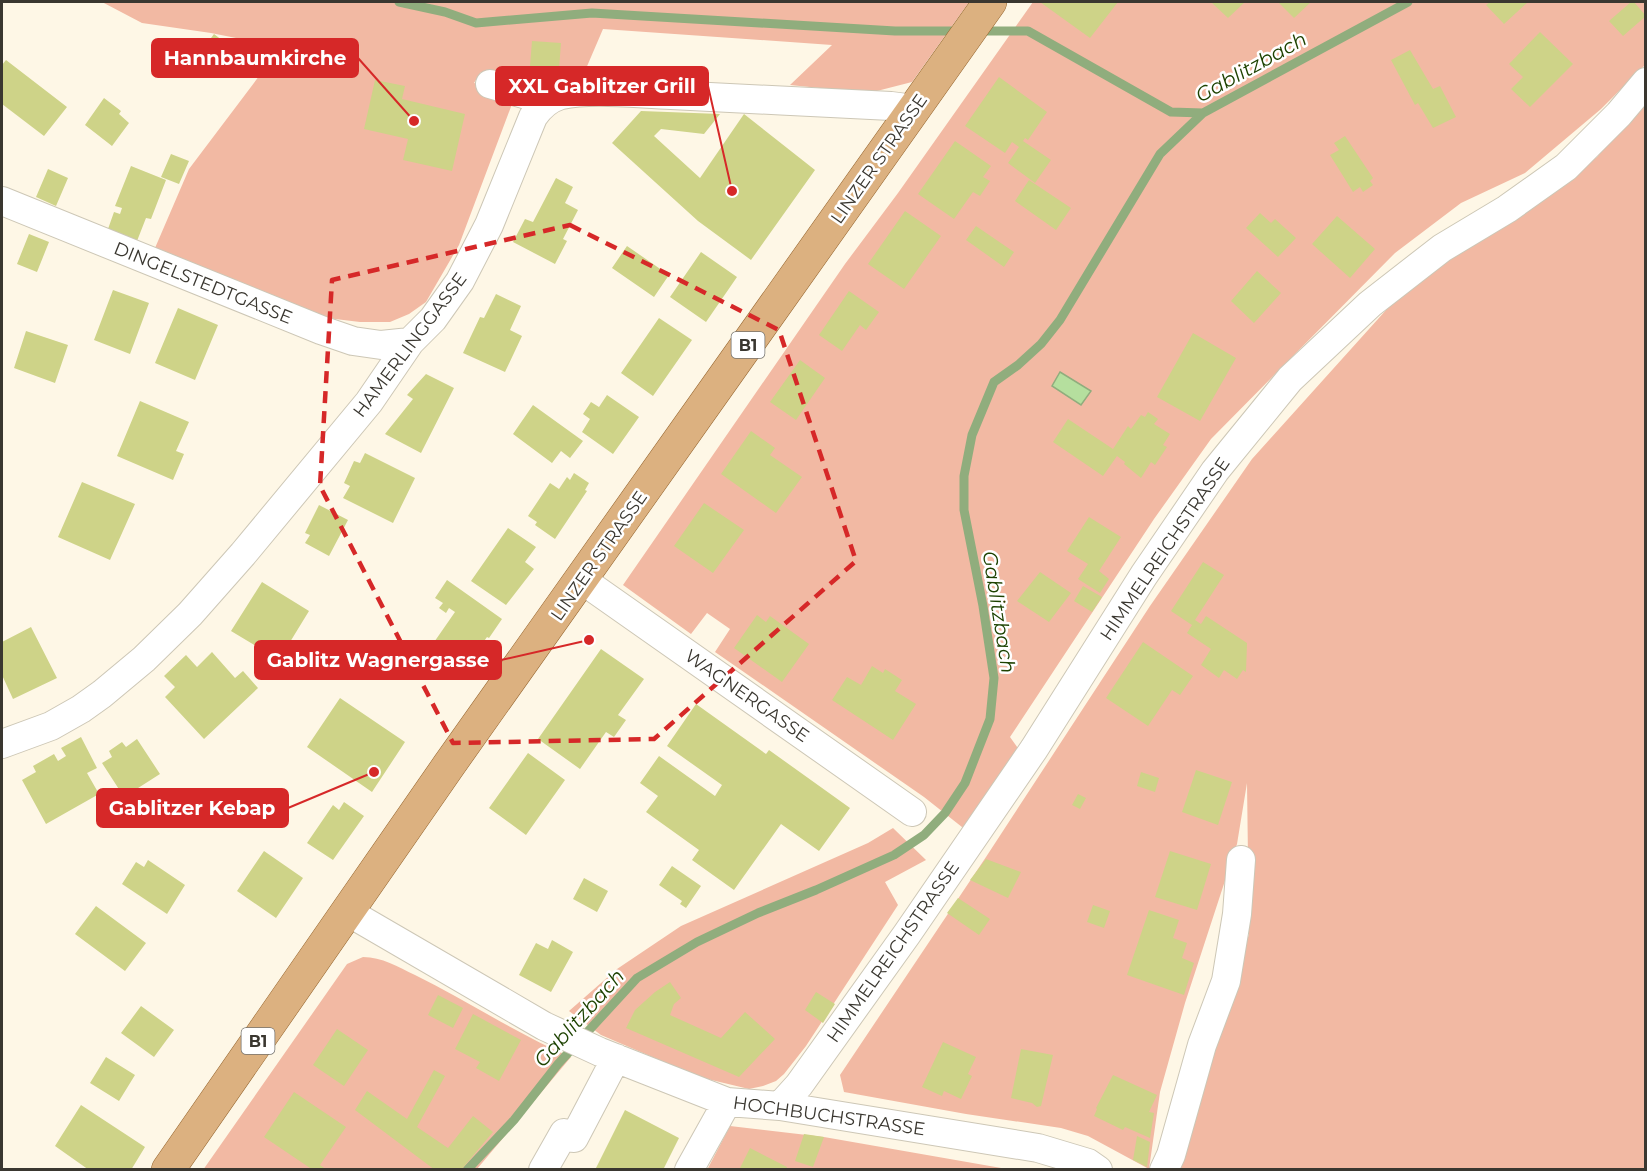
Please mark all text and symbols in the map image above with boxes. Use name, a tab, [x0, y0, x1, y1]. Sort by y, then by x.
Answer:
water label: Gablitzbach	[1191, 27, 1311, 107]
callout: Hannbaumkirche	[152, 39, 358, 77]
text: Hannbaumkirche	[164, 46, 346, 70]
callout: XXL Gablitzer Grill	[496, 67, 708, 105]
text: XXL Gablitzer Grill	[508, 74, 696, 98]
street label: LINZER STRASSE	[826, 90, 932, 228]
street label: DINGELSTEDTGASSE	[111, 237, 295, 329]
street label: HAMERLINGGASSE	[348, 268, 472, 422]
road number: B1	[732, 332, 764, 358]
street label: HIMMELREICHSTRASSE	[1095, 453, 1235, 645]
street label: LINZER STRASSE	[546, 487, 652, 625]
water label: Gablitzbach	[977, 549, 1021, 675]
callout: Gablitz Wagnergasse	[255, 641, 501, 679]
street label: WAGNERGASSE	[681, 645, 813, 747]
text: Gablitz Wagnergasse	[267, 648, 489, 672]
callout: Gablitzer Kebap	[97, 789, 288, 827]
text: Gablitzer Kebap	[109, 796, 276, 820]
street label: HIMMELREICHSTRASSE	[822, 857, 964, 1047]
water label: Gablitzbach	[529, 964, 629, 1072]
road number: B1	[242, 1028, 274, 1054]
street label: HOCHBUCHSTRASSE	[732, 1092, 926, 1140]

